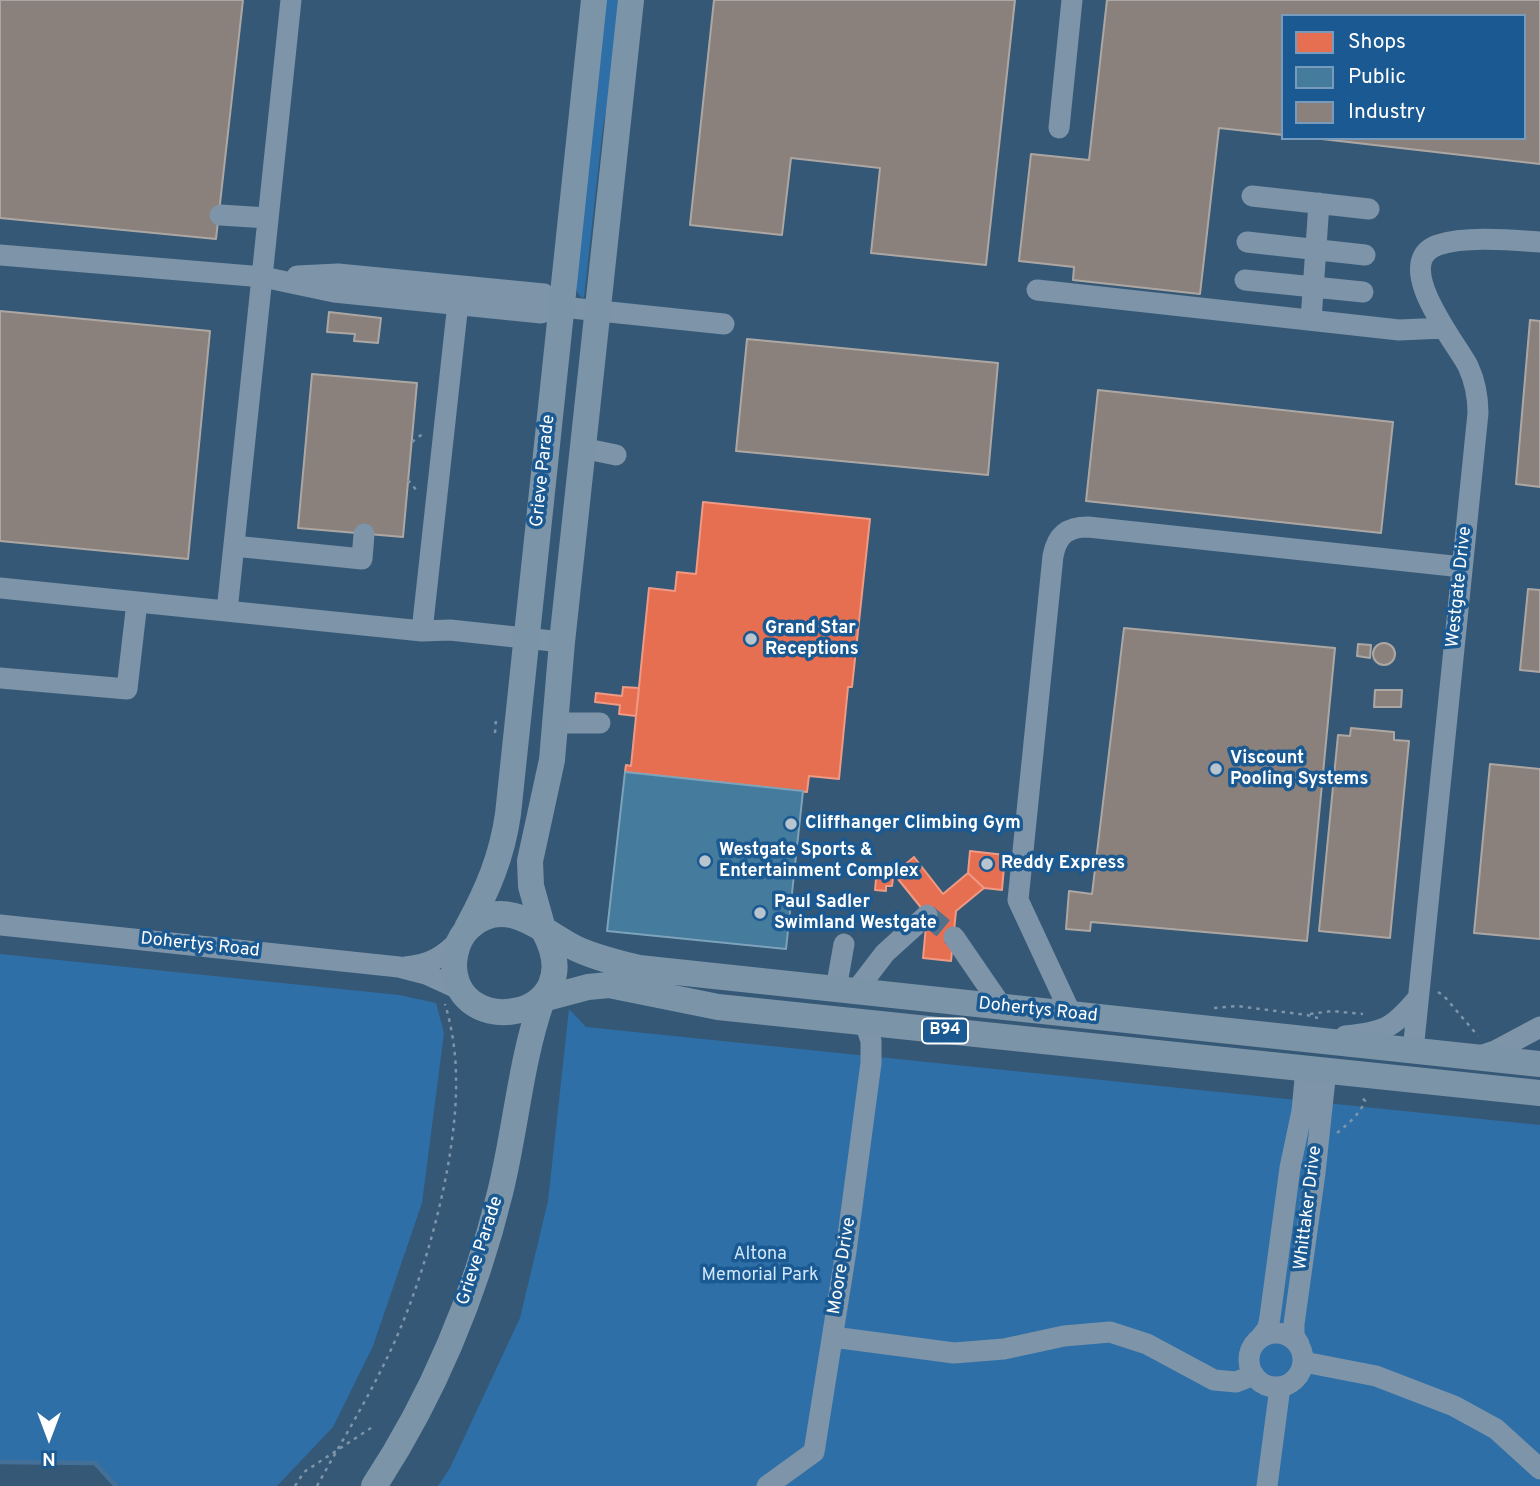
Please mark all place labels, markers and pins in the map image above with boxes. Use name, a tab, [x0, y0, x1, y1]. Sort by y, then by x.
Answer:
place label: Grand Star Receptions	[765, 618, 859, 660]
marker: Grand Star Receptions	[743, 631, 759, 647]
place label: Viscount Pooling Systems	[1230, 748, 1368, 790]
marker: Viscount Pooling Systems	[1208, 761, 1224, 777]
place label: Cliffhanger Climbing Gym	[805, 813, 1021, 835]
marker: Cliffhanger Climbing Gym	[783, 816, 799, 832]
place label: Westgate Sports & Entertainment Complex	[719, 840, 919, 882]
marker: Westgate Sports & Entertainment Complex	[697, 853, 713, 869]
place label: Reddy Express	[1001, 853, 1125, 875]
marker: Reddy Express	[979, 856, 995, 872]
place label: Paul Sadler Swimland Westgate	[774, 892, 937, 934]
marker: Paul Sadler Swimland Westgate	[752, 905, 768, 921]

